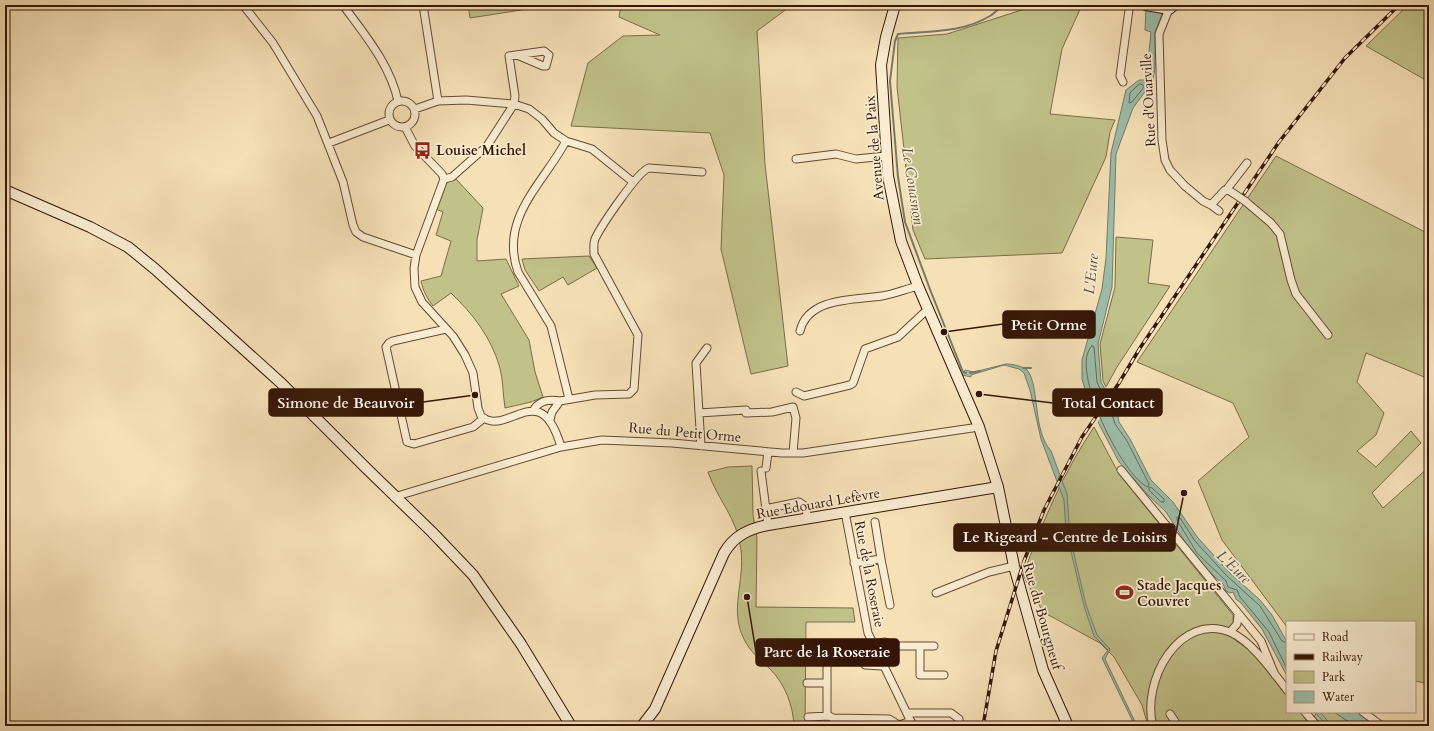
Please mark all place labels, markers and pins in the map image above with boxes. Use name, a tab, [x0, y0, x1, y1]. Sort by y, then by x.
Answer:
bus stop icon: Louise Michel	[413, 140, 433, 160]
place label: Louise Michel	[436, 141, 526, 160]
callout: Petit Orme	[1003, 311, 1095, 338]
callout: Simone de Beauvoir	[269, 389, 423, 416]
callout: Total Contact	[1053, 389, 1162, 416]
callout: Le Rigeard - Centre de Loisirs	[954, 524, 1175, 551]
place label: Stade Jacques Couvret	[1137, 576, 1221, 611]
sports icon: Stade Jacques Couvret	[1114, 583, 1134, 603]
callout: Parc de la Roseraie	[756, 639, 899, 666]

